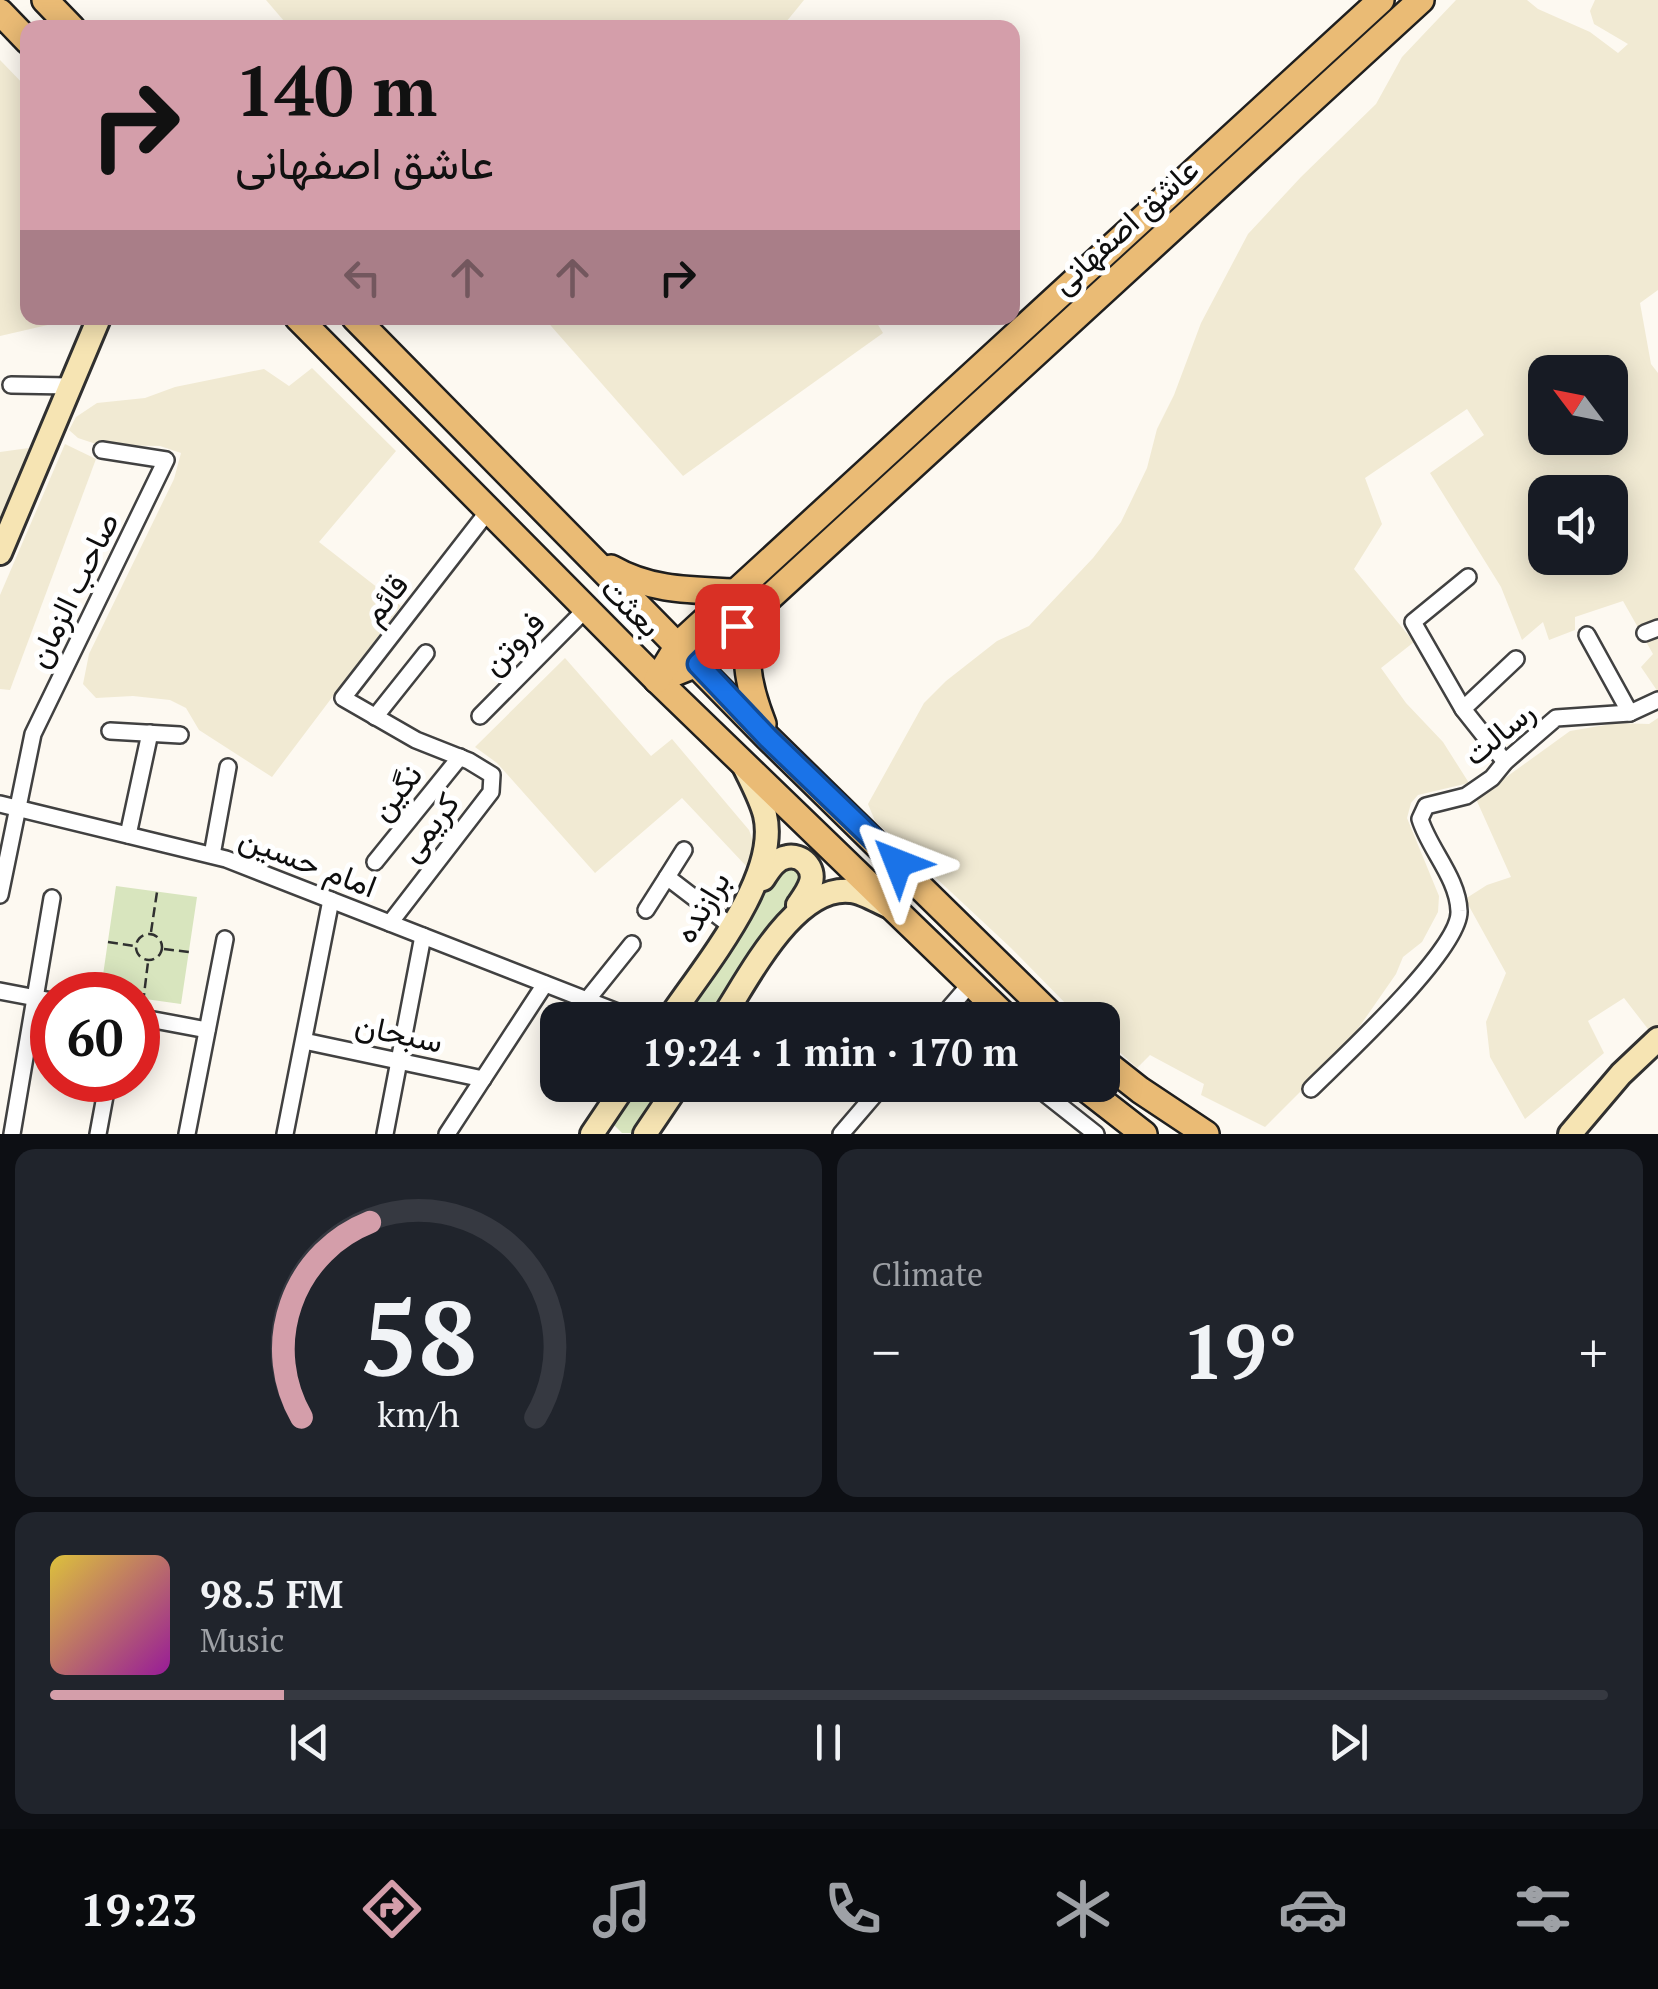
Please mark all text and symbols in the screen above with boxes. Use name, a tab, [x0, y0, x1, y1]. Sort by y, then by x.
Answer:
text: 140 m	[235, 43, 437, 136]
icon: right	[70, 60, 200, 190]
text: عاشق اصفهانی	[235, 132, 494, 192]
street label: عاشق اصفهانی	[1042, 148, 1207, 303]
icon: left	[335, 250, 390, 305]
icon: ahead	[440, 250, 495, 305]
icon: ahead	[545, 250, 600, 305]
icon: right	[650, 250, 705, 305]
north arrow	[1528, 355, 1628, 455]
map controls	[1528, 355, 1628, 575]
button: sound	[1528, 475, 1628, 575]
street label: صاحب الزمان	[16, 505, 128, 674]
street label: قائم	[351, 565, 418, 633]
street label: بعثت	[592, 567, 671, 646]
pin	[695, 584, 780, 669]
icon: arrive	[710, 599, 765, 654]
street label: فروتن	[471, 601, 553, 683]
street label: رسالت	[1454, 690, 1543, 774]
street label: نگین	[360, 754, 431, 828]
street label: کریمی	[389, 783, 468, 869]
position arrow	[846, 811, 950, 915]
street label: امام حسین	[233, 816, 383, 907]
street label: برازنده	[663, 863, 739, 950]
speed limit sign: 60	[30, 972, 160, 1102]
street label: سبحان	[352, 1002, 447, 1062]
text: 19:24 · 1 min · 170 m	[642, 1027, 1018, 1077]
text: Climate	[872, 1253, 983, 1295]
text: 58	[359, 1267, 477, 1405]
text: 19°	[1182, 1301, 1298, 1400]
text: −	[872, 1315, 901, 1388]
text: +	[1579, 1315, 1608, 1388]
text: km/h	[377, 1390, 460, 1437]
text: 98.5 FM	[200, 1569, 343, 1619]
text: Music	[200, 1619, 285, 1661]
icon: previous	[282, 1715, 337, 1770]
icon: pause	[801, 1715, 856, 1770]
icon: next	[1321, 1715, 1376, 1770]
icon: directions	[357, 1874, 427, 1944]
icon: music	[587, 1874, 657, 1944]
icon: phone	[818, 1874, 888, 1944]
icon: climate	[1048, 1874, 1118, 1944]
icon: car	[1278, 1874, 1348, 1944]
icon: filters	[1508, 1874, 1578, 1944]
text: 19:23	[80, 1879, 197, 1939]

